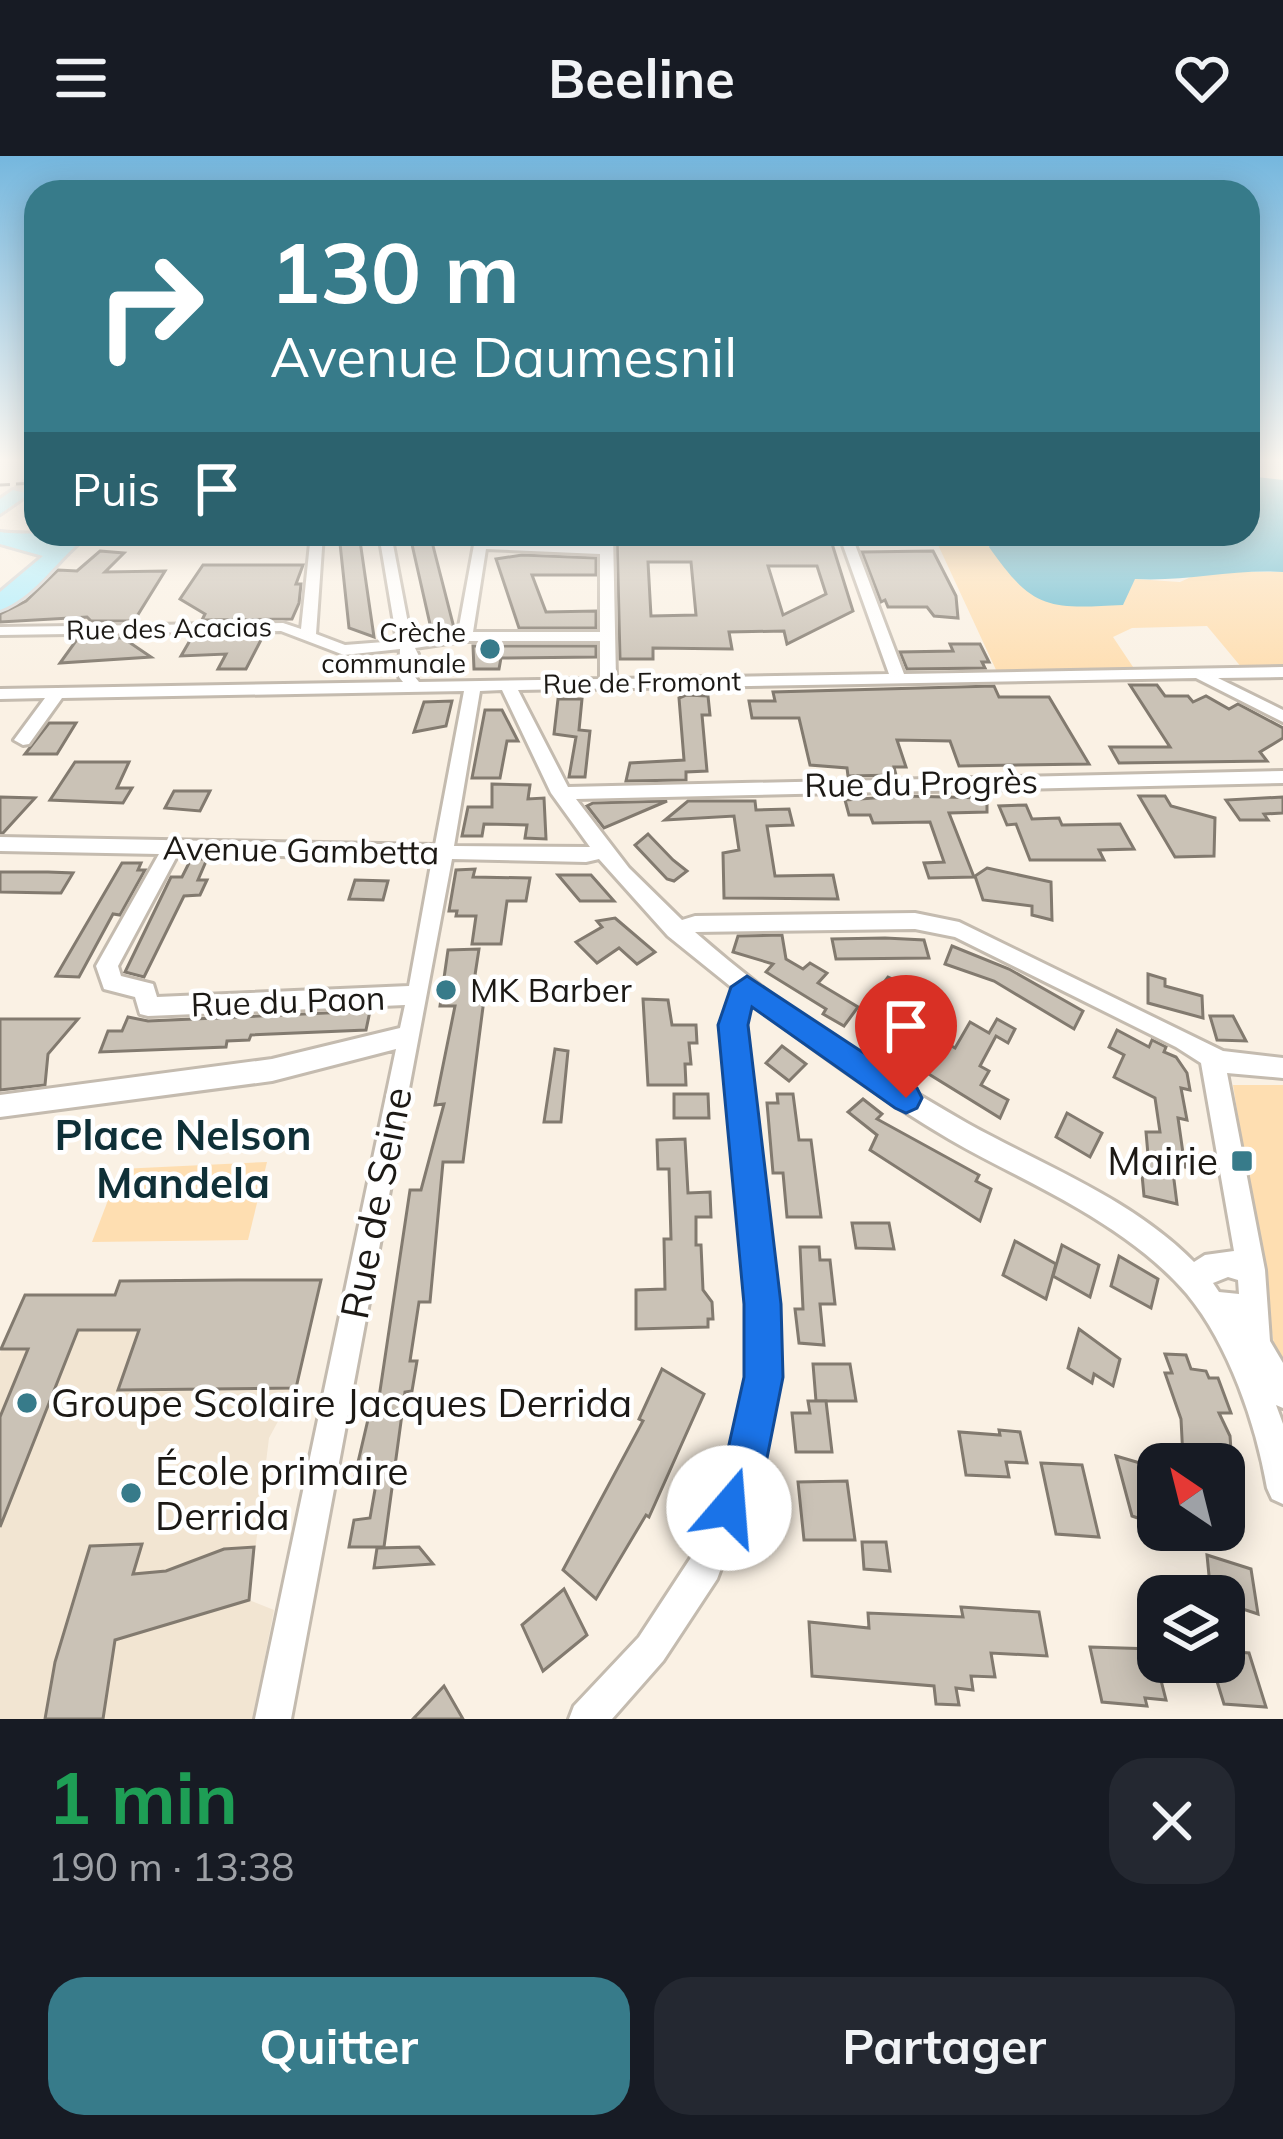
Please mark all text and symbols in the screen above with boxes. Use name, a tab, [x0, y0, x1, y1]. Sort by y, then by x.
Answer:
text: Beeline	[548, 44, 735, 112]
icon: menu	[48, 45, 114, 111]
icon: heart	[1169, 45, 1235, 111]
text: 130 m	[270, 219, 520, 324]
icon: right	[72, 228, 228, 384]
text: Avenue Daumesnil	[270, 323, 737, 391]
icon: arrive	[184, 456, 250, 522]
text: Puis	[72, 461, 160, 517]
street label: Rue des Acacias	[66, 609, 272, 647]
place label: Crèche communale	[321, 615, 466, 680]
marker: Crèche communale	[477, 636, 503, 662]
street label: Rue de Fromont	[543, 663, 741, 701]
street label: Rue du Progrès	[804, 760, 1038, 805]
street label: Avenue Gambetta	[162, 827, 440, 872]
place label: MK Barber	[470, 969, 632, 1010]
pin	[855, 975, 957, 1098]
street label: Rue du Paon	[190, 977, 386, 1024]
marker: MK Barber	[433, 977, 459, 1003]
icon: arrive	[873, 993, 939, 1059]
street label: Rue de Seine	[329, 1083, 422, 1323]
district label: Place Nelson Mandela	[54, 1108, 312, 1209]
place label: Mairie	[1107, 1136, 1218, 1185]
marker: Mairie	[1229, 1148, 1255, 1174]
place label: Groupe Scolaire Jacques Derrida	[51, 1378, 632, 1427]
marker: Groupe Scolaire Jacques Derrida	[14, 1390, 40, 1416]
north arrow	[1137, 1443, 1245, 1551]
map controls	[1137, 1443, 1245, 1683]
position arrow	[666, 1445, 792, 1571]
place label: École primaire Derrida	[155, 1446, 409, 1540]
marker: École primaire Derrida	[118, 1480, 144, 1506]
button: layers	[1137, 1575, 1245, 1683]
text: 1 min	[48, 1752, 238, 1842]
button: close	[1109, 1758, 1235, 1884]
text: 190 m · 13:38	[48, 1842, 294, 1891]
button: Quitter	[48, 1977, 630, 2115]
button: Partager	[654, 1977, 1235, 2115]

